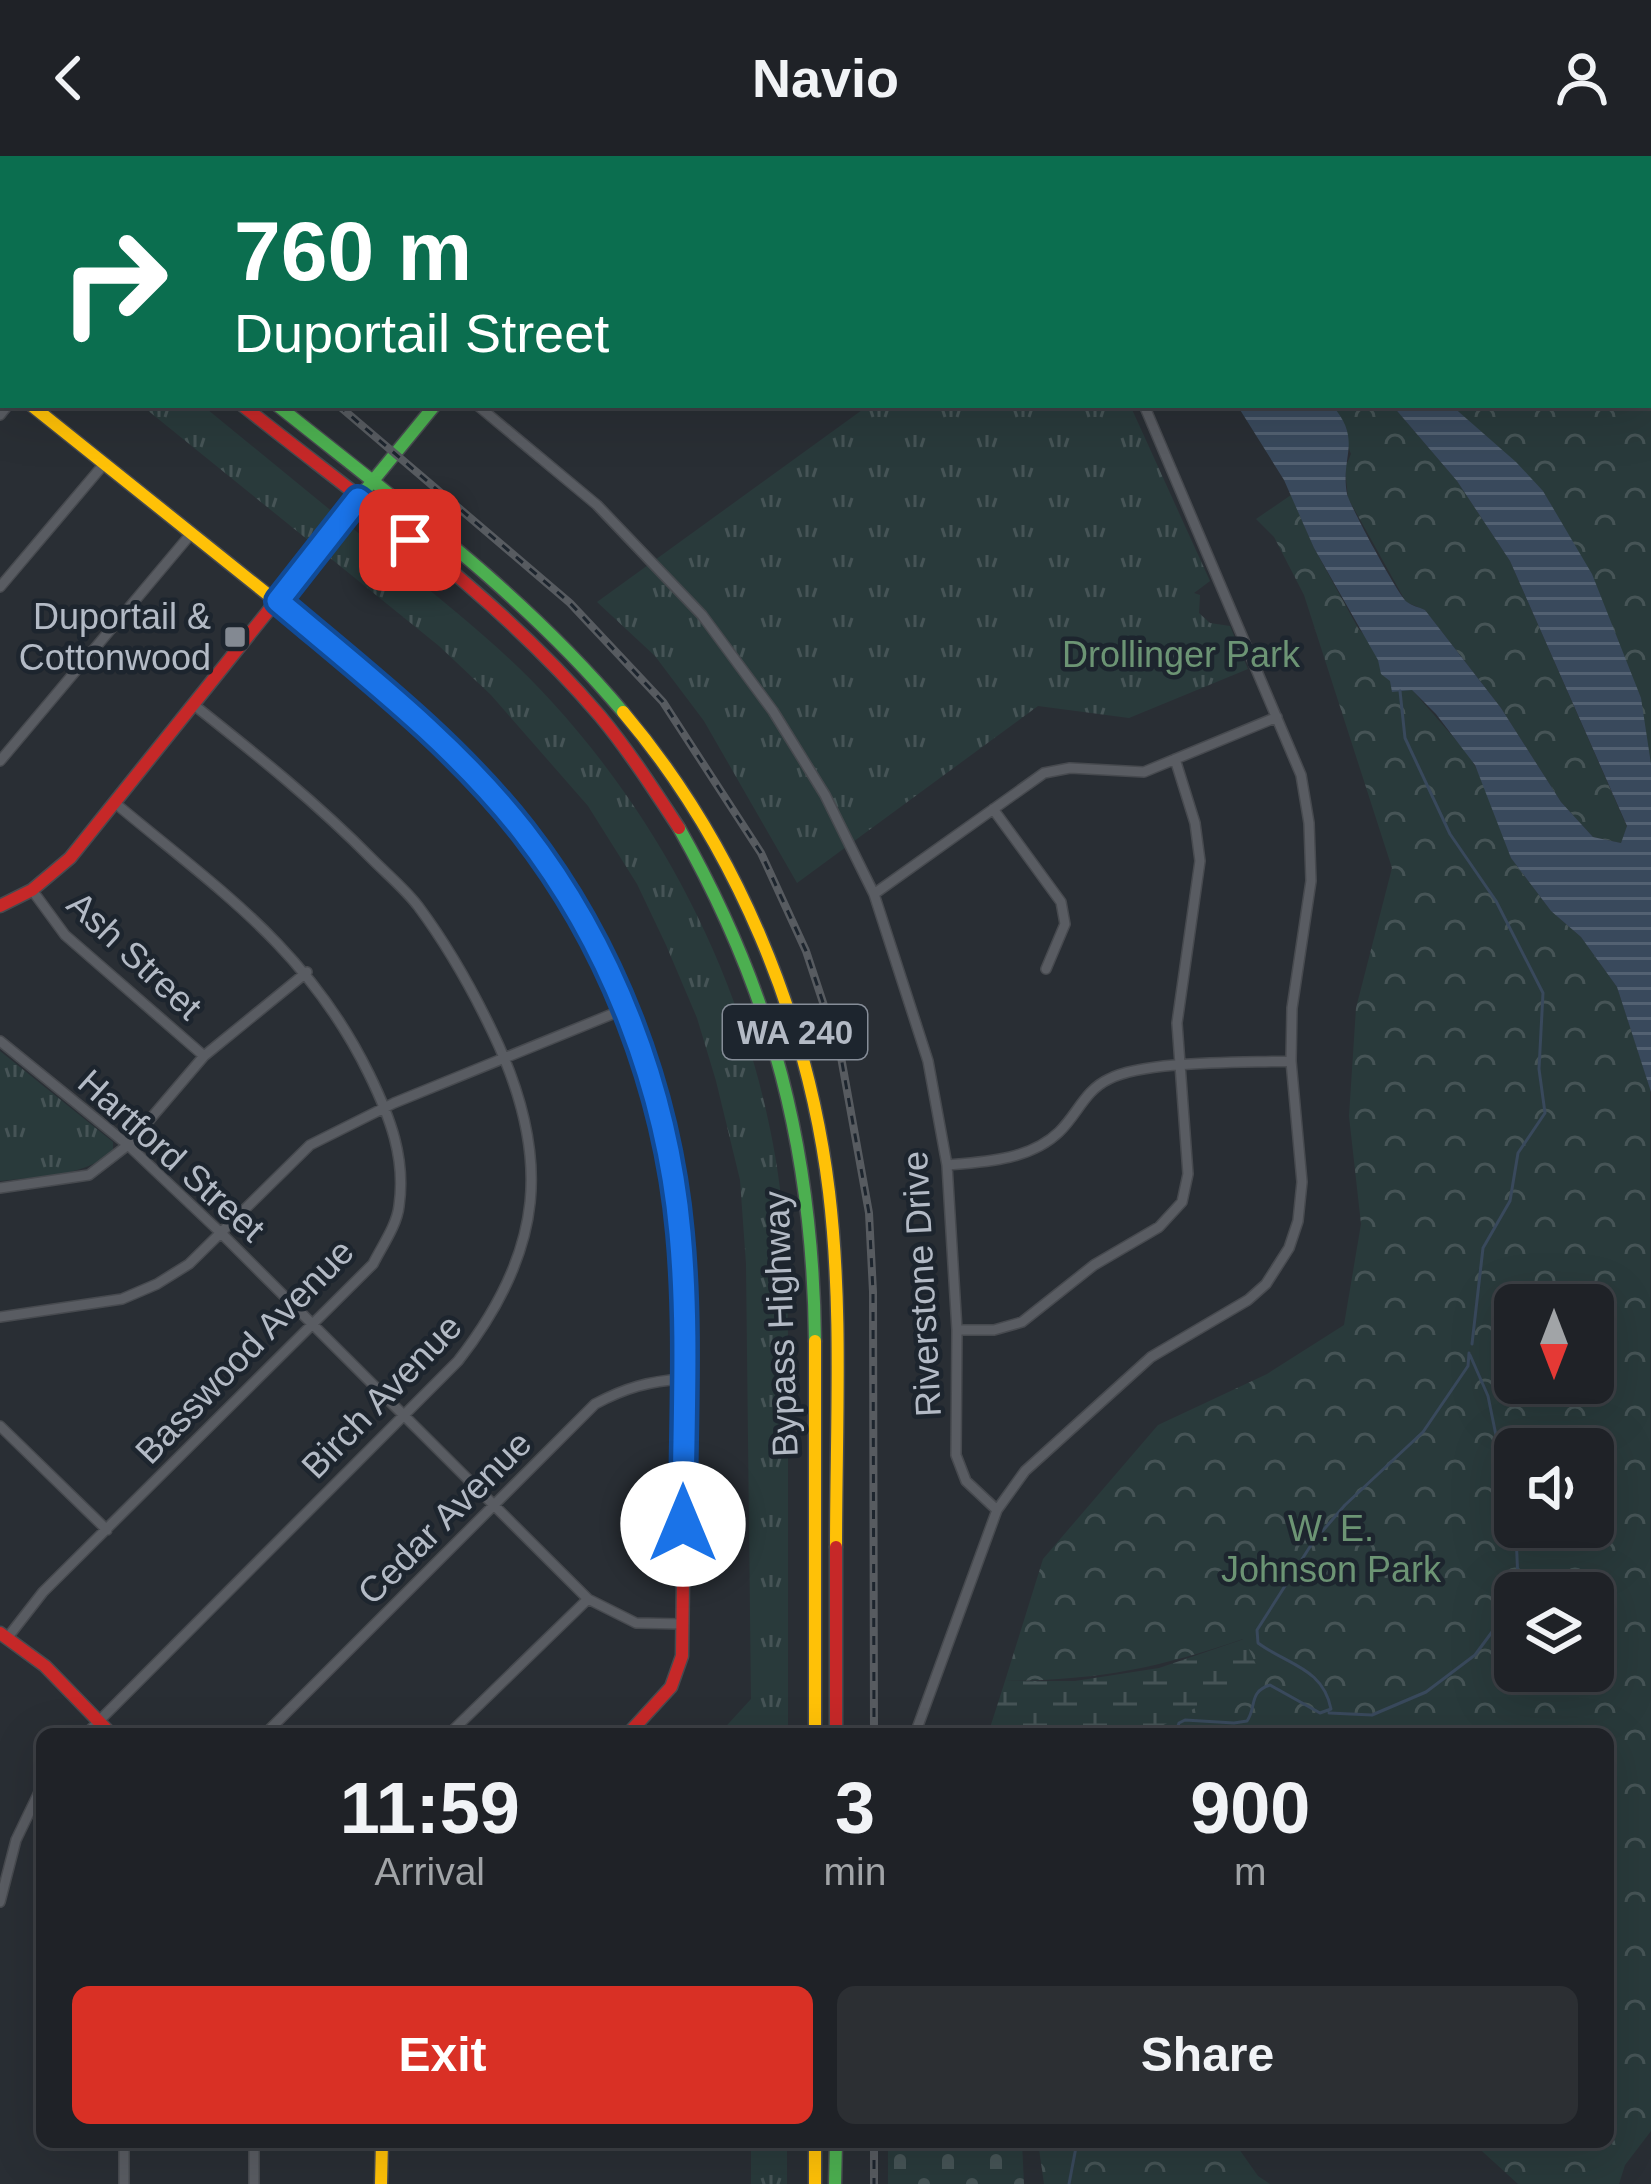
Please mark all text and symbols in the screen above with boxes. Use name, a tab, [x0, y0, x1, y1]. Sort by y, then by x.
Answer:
icon: back	[36, 45, 102, 111]
icon: person	[1549, 45, 1615, 111]
text: Navio	[752, 48, 899, 108]
icon: right	[36, 204, 192, 360]
text: 760 m	[234, 204, 472, 298]
text: Duportail Street	[234, 303, 609, 363]
pin	[359, 489, 461, 591]
icon: arrive	[377, 507, 443, 573]
place label: Duportail & Cottonwood	[19, 596, 211, 678]
marker: Duportail & Cottonwood	[222, 624, 248, 650]
park label: Drollinger Park	[1062, 634, 1301, 675]
street label: Ash Street	[59, 883, 210, 1028]
road number: WA 240	[723, 1005, 867, 1059]
street label: Hartford Street	[70, 1061, 273, 1250]
street label: Riverstone Drive	[894, 1150, 949, 1418]
street label: Bypass Highway	[755, 1190, 806, 1458]
street label: Basswood Avenue	[127, 1231, 362, 1472]
north arrow	[1494, 1284, 1614, 1404]
map controls	[1494, 1284, 1614, 1692]
street label: Birch Avenue	[293, 1306, 470, 1487]
street label: Cedar Avenue	[349, 1422, 539, 1612]
button: sound	[1494, 1428, 1614, 1548]
position arrow	[620, 1461, 746, 1587]
park label: W. E. Johnson Park	[1221, 1508, 1442, 1590]
button: layers	[1494, 1572, 1614, 1692]
text: 11:59	[340, 1768, 520, 1848]
text: 3	[835, 1768, 875, 1848]
text: 900	[1190, 1768, 1310, 1848]
text: Arrival	[375, 1850, 485, 1893]
text: min	[824, 1850, 886, 1893]
text: m	[1234, 1850, 1266, 1893]
button: Exit	[72, 1986, 813, 2124]
button: Share	[837, 1986, 1578, 2124]

